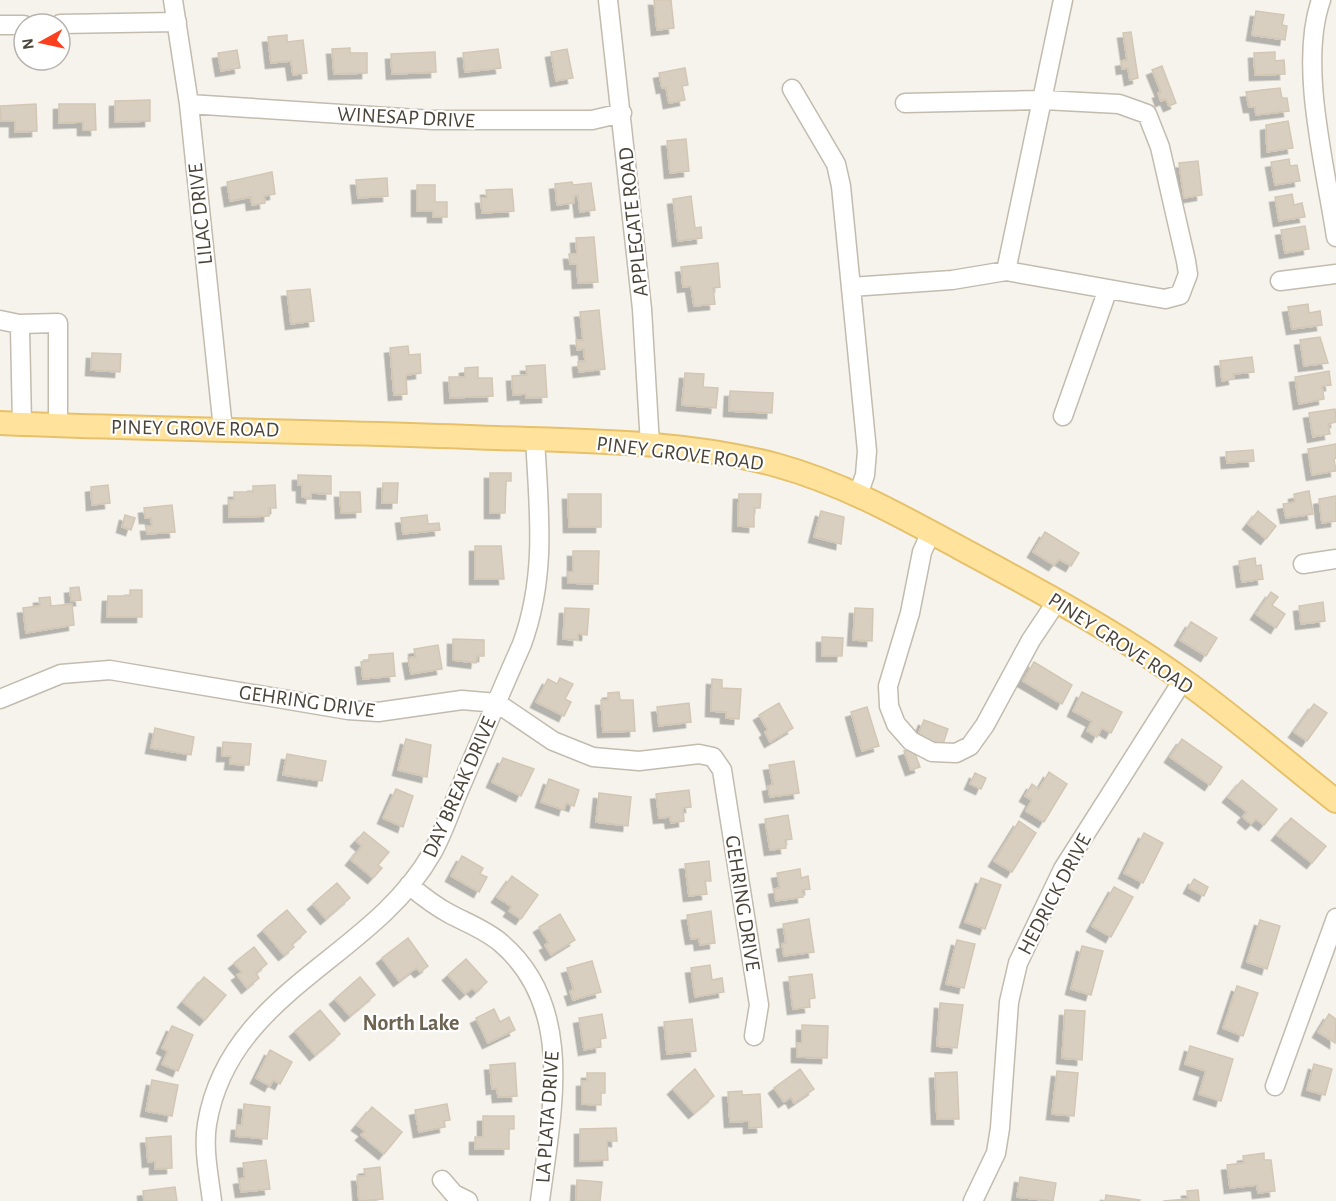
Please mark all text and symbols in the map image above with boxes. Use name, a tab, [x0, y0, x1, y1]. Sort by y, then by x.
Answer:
north arrow	[12, 12, 72, 72]
text: N	[19, 37, 37, 51]
street label: WINESAP DRIVE	[337, 103, 475, 132]
street label: APPLEGATE ROAD	[615, 146, 652, 298]
street label: LILAC DRIVE	[185, 162, 216, 266]
street label: PINEY GROVE ROAD	[111, 417, 279, 440]
street label: PINEY GROVE ROAD	[595, 433, 765, 474]
street label: PINEY GROVE ROAD	[1044, 589, 1197, 698]
street label: GEHRING DRIVE	[238, 682, 376, 721]
street label: DAY BREAK DRIVE	[419, 714, 500, 861]
street label: HEDRICK DRIVE	[1014, 830, 1095, 958]
street label: GEHRING DRIVE	[721, 834, 764, 972]
district label: North Lake	[363, 1012, 459, 1034]
street label: LA PLATA DRIVE	[532, 1050, 563, 1184]

